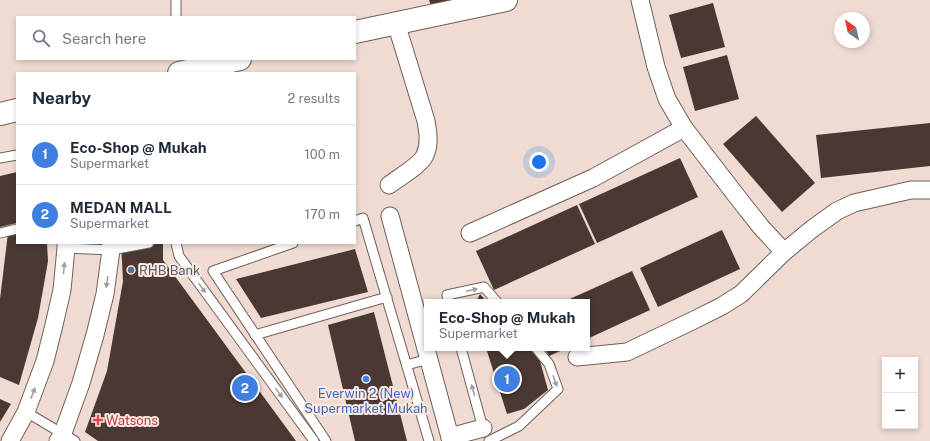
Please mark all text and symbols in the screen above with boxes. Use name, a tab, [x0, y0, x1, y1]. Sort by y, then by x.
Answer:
north arrow	[834, 12, 870, 48]
search box	[16, 16, 356, 60]
icon: search	[30, 27, 52, 49]
text: Search here	[62, 30, 146, 47]
text: Nearby	[32, 88, 91, 108]
text: 2 results	[288, 91, 340, 106]
text: Eco-Shop @ Mukah	[70, 139, 207, 156]
text: 1	[42, 147, 48, 162]
text: 100 m	[304, 147, 340, 162]
your location	[529, 152, 549, 172]
text: Supermarket	[70, 156, 149, 171]
text: MEDAN MALL	[70, 199, 172, 216]
text: 2	[41, 207, 49, 222]
text: 170 m	[305, 207, 340, 222]
text: Supermarket	[70, 216, 149, 231]
one-way arrow	[61, 262, 67, 274]
place label: RHB Bank	[139, 263, 200, 278]
marker: RHB Bank	[126, 265, 136, 275]
one-way arrow	[104, 276, 110, 288]
one-way arrow	[198, 283, 206, 293]
one-way arrow	[465, 286, 478, 292]
popup	[424, 299, 590, 351]
text: Eco-Shop @ Mukah	[439, 309, 575, 326]
text: Supermarket	[439, 326, 518, 341]
map controls	[882, 357, 918, 429]
button: +	[882, 357, 918, 393]
pin: 1	[494, 364, 520, 394]
pin: 2	[232, 373, 258, 403]
marker: Everwin 2 (New) Supermarket Mukah	[361, 374, 371, 384]
one-way arrow	[553, 375, 559, 387]
one-way arrow	[469, 384, 475, 396]
place label: Everwin 2 (New) Supermarket Mukah	[304, 386, 428, 416]
one-way arrow	[30, 387, 36, 399]
one-way arrow	[275, 387, 283, 398]
button: −	[882, 393, 918, 429]
place label: Watsons	[106, 413, 158, 428]
marker: Watsons	[93, 415, 103, 425]

